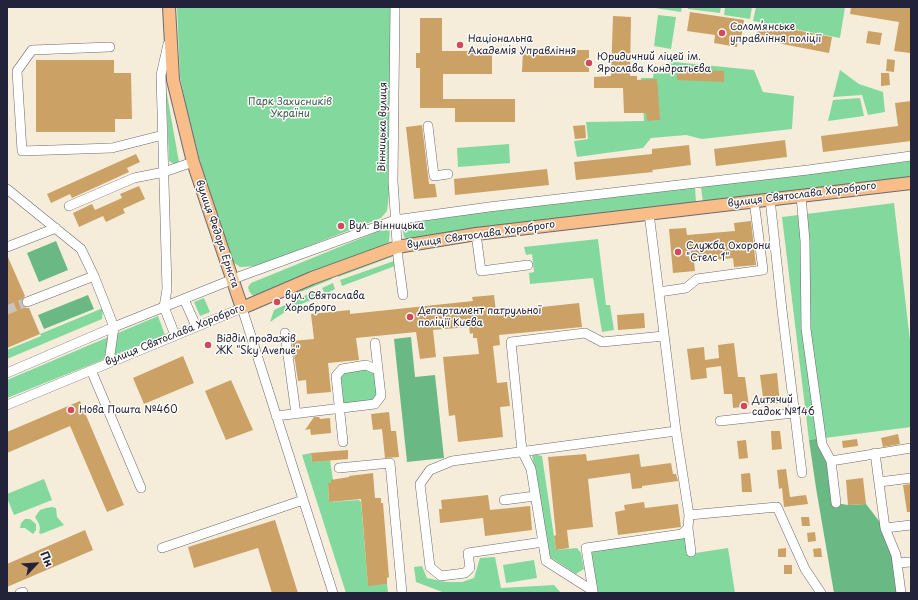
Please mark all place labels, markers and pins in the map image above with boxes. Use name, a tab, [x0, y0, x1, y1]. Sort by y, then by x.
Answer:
place label: Соломʼянське управління поліції	[730, 21, 821, 44]
marker: Соломʼянське управління поліції	[717, 28, 727, 38]
place label: Національна Академія Управління	[468, 33, 576, 56]
marker: Національна Академія Управління	[455, 40, 465, 50]
place label: Юридичний ліцей ім. Ярослава Кондратьєва	[597, 51, 711, 74]
marker: Юридичний ліцей ім. Ярослава Кондратьєва	[584, 58, 594, 68]
place label: Вул. Вінницька	[349, 220, 424, 232]
marker: Вул. Вінницька	[336, 221, 346, 231]
place label: Служба Охорони "Стелс 1"	[686, 240, 770, 264]
marker: Служба Охорони "Стелс 1"	[673, 247, 683, 257]
place label: вул. Святослава Хороброго	[285, 290, 365, 314]
marker: вул. Святослава Хороброго	[272, 297, 282, 307]
place label: Департамент патрульної поліції Києва	[418, 305, 541, 328]
marker: Департамент патрульної поліції Києва	[405, 312, 415, 322]
place label: Відділ продажів ЖК "Sky Avenue"	[216, 333, 300, 356]
marker: Відділ продажів ЖК "Sky Avenue"	[203, 340, 213, 350]
place label: Дитячий садок №146	[752, 394, 815, 418]
marker: Дитячий садок №146	[739, 401, 749, 411]
place label: Нова Пошта №460	[79, 404, 177, 416]
marker: Нова Пошта №460	[66, 405, 76, 415]

